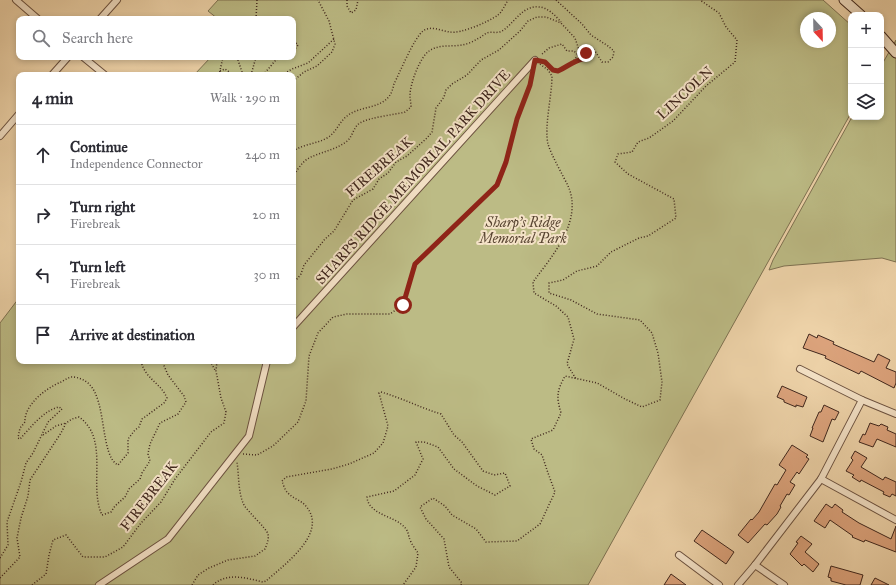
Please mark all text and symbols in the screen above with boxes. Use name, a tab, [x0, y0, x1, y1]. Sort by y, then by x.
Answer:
north arrow	[800, 12, 836, 48]
map controls	[848, 12, 884, 120]
button: +	[848, 12, 884, 48]
search box	[16, 16, 296, 60]
icon: search	[30, 27, 52, 49]
text: Search here	[62, 29, 133, 47]
route end	[577, 44, 595, 62]
button: −	[848, 48, 884, 84]
street label: LINCOLN	[653, 63, 717, 123]
street label: SHARPS RIDGE MEMORIAL PARK DRIVE	[312, 66, 514, 288]
button: layers	[848, 84, 884, 120]
text: 4 min	[32, 88, 73, 109]
text: Walk · 290 m	[210, 90, 280, 106]
street label: FIREBREAK	[342, 133, 417, 201]
text: Continue	[70, 138, 128, 156]
icon: ahead	[32, 144, 54, 166]
text: 240 m	[245, 147, 280, 163]
text: Independence Connector	[70, 156, 203, 172]
text: Turn right	[70, 198, 135, 216]
icon: right	[32, 204, 54, 226]
text: 20 m	[252, 207, 280, 223]
park label: Sharp's Ridge Memorial Park	[477, 214, 568, 247]
text: Firebreak	[70, 216, 120, 232]
text: Turn left	[70, 258, 126, 276]
icon: left	[32, 264, 54, 286]
text: 30 m	[254, 267, 280, 283]
text: Firebreak	[70, 276, 120, 292]
route start	[394, 296, 412, 314]
icon: arrive	[32, 324, 54, 346]
text: Arrive at destination	[70, 326, 195, 344]
street label: FIREBREAK	[117, 457, 182, 534]

